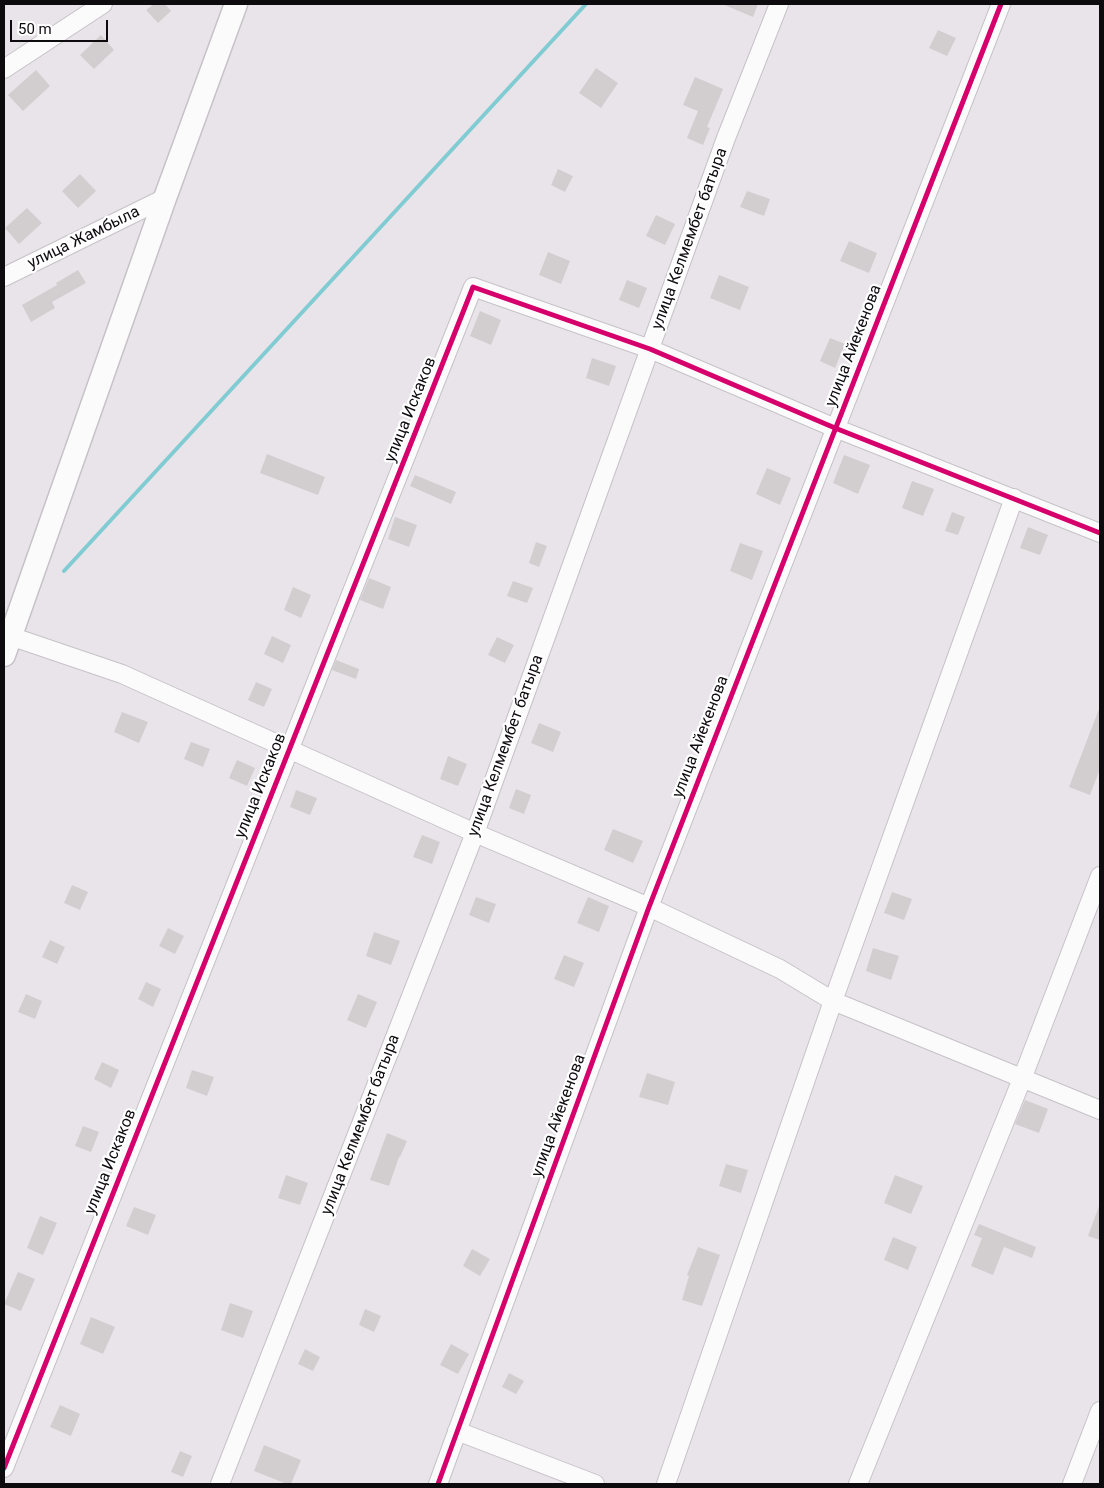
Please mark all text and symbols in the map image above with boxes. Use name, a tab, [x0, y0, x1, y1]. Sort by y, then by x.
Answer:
scale bar	[12, 10, 110, 42]
text: 50 m	[18, 20, 52, 38]
street label: улица Келмембет батыра	[648, 145, 732, 333]
street label: улица Жамбыла	[25, 203, 143, 273]
street label: улица Айекенова	[822, 282, 886, 410]
street label: улица Искаков	[381, 355, 441, 465]
street label: улица Келмембет батыра	[464, 652, 548, 840]
street label: улица Айекенова	[669, 673, 733, 801]
street label: улица Искаков	[231, 731, 291, 841]
street label: улица Келмембет батыра	[318, 1032, 404, 1218]
street label: улица Айекенова	[528, 1052, 590, 1180]
street label: улица Искаков	[81, 1107, 141, 1217]

